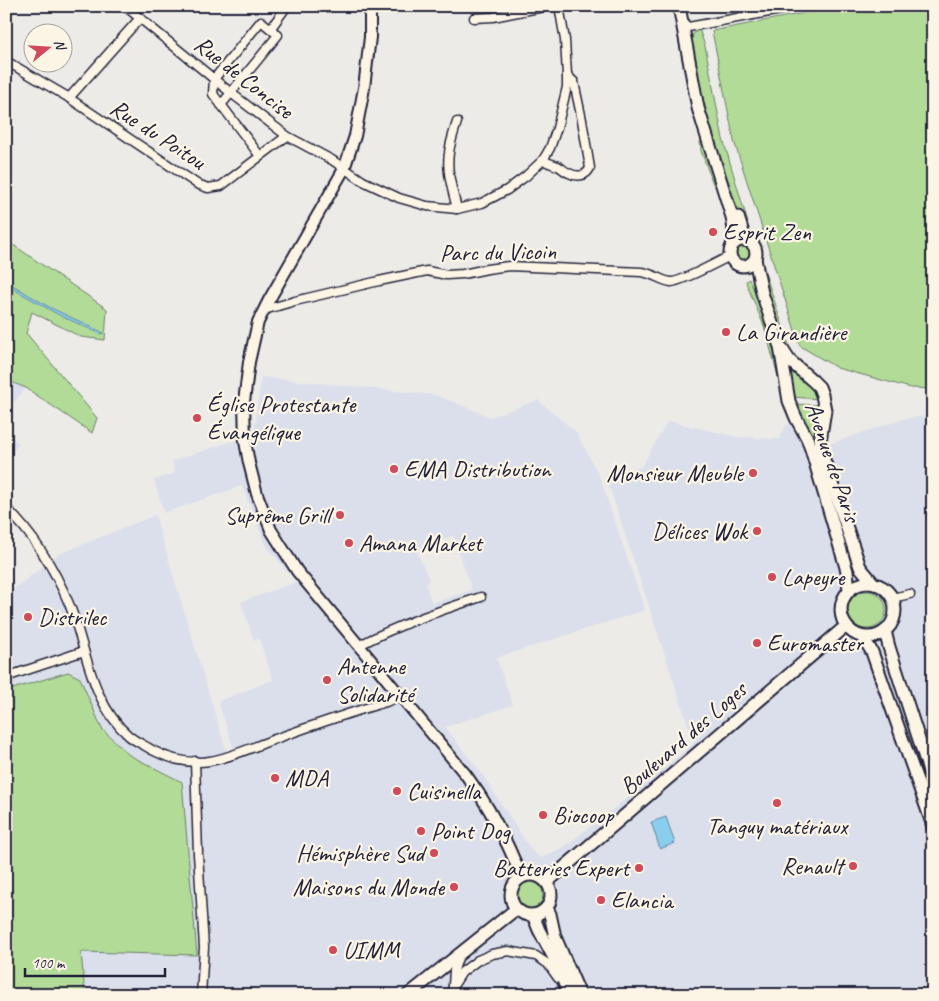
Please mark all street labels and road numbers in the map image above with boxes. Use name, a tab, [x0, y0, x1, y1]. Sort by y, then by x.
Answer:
street label: Rue de Concise	[188, 29, 301, 126]
street label: Rue du Poitou	[105, 92, 213, 177]
street label: Parc du Vicoin	[440, 236, 557, 268]
street label: Avenue de Paris	[798, 398, 868, 528]
street label: Boulevard des Loges	[613, 674, 754, 801]

